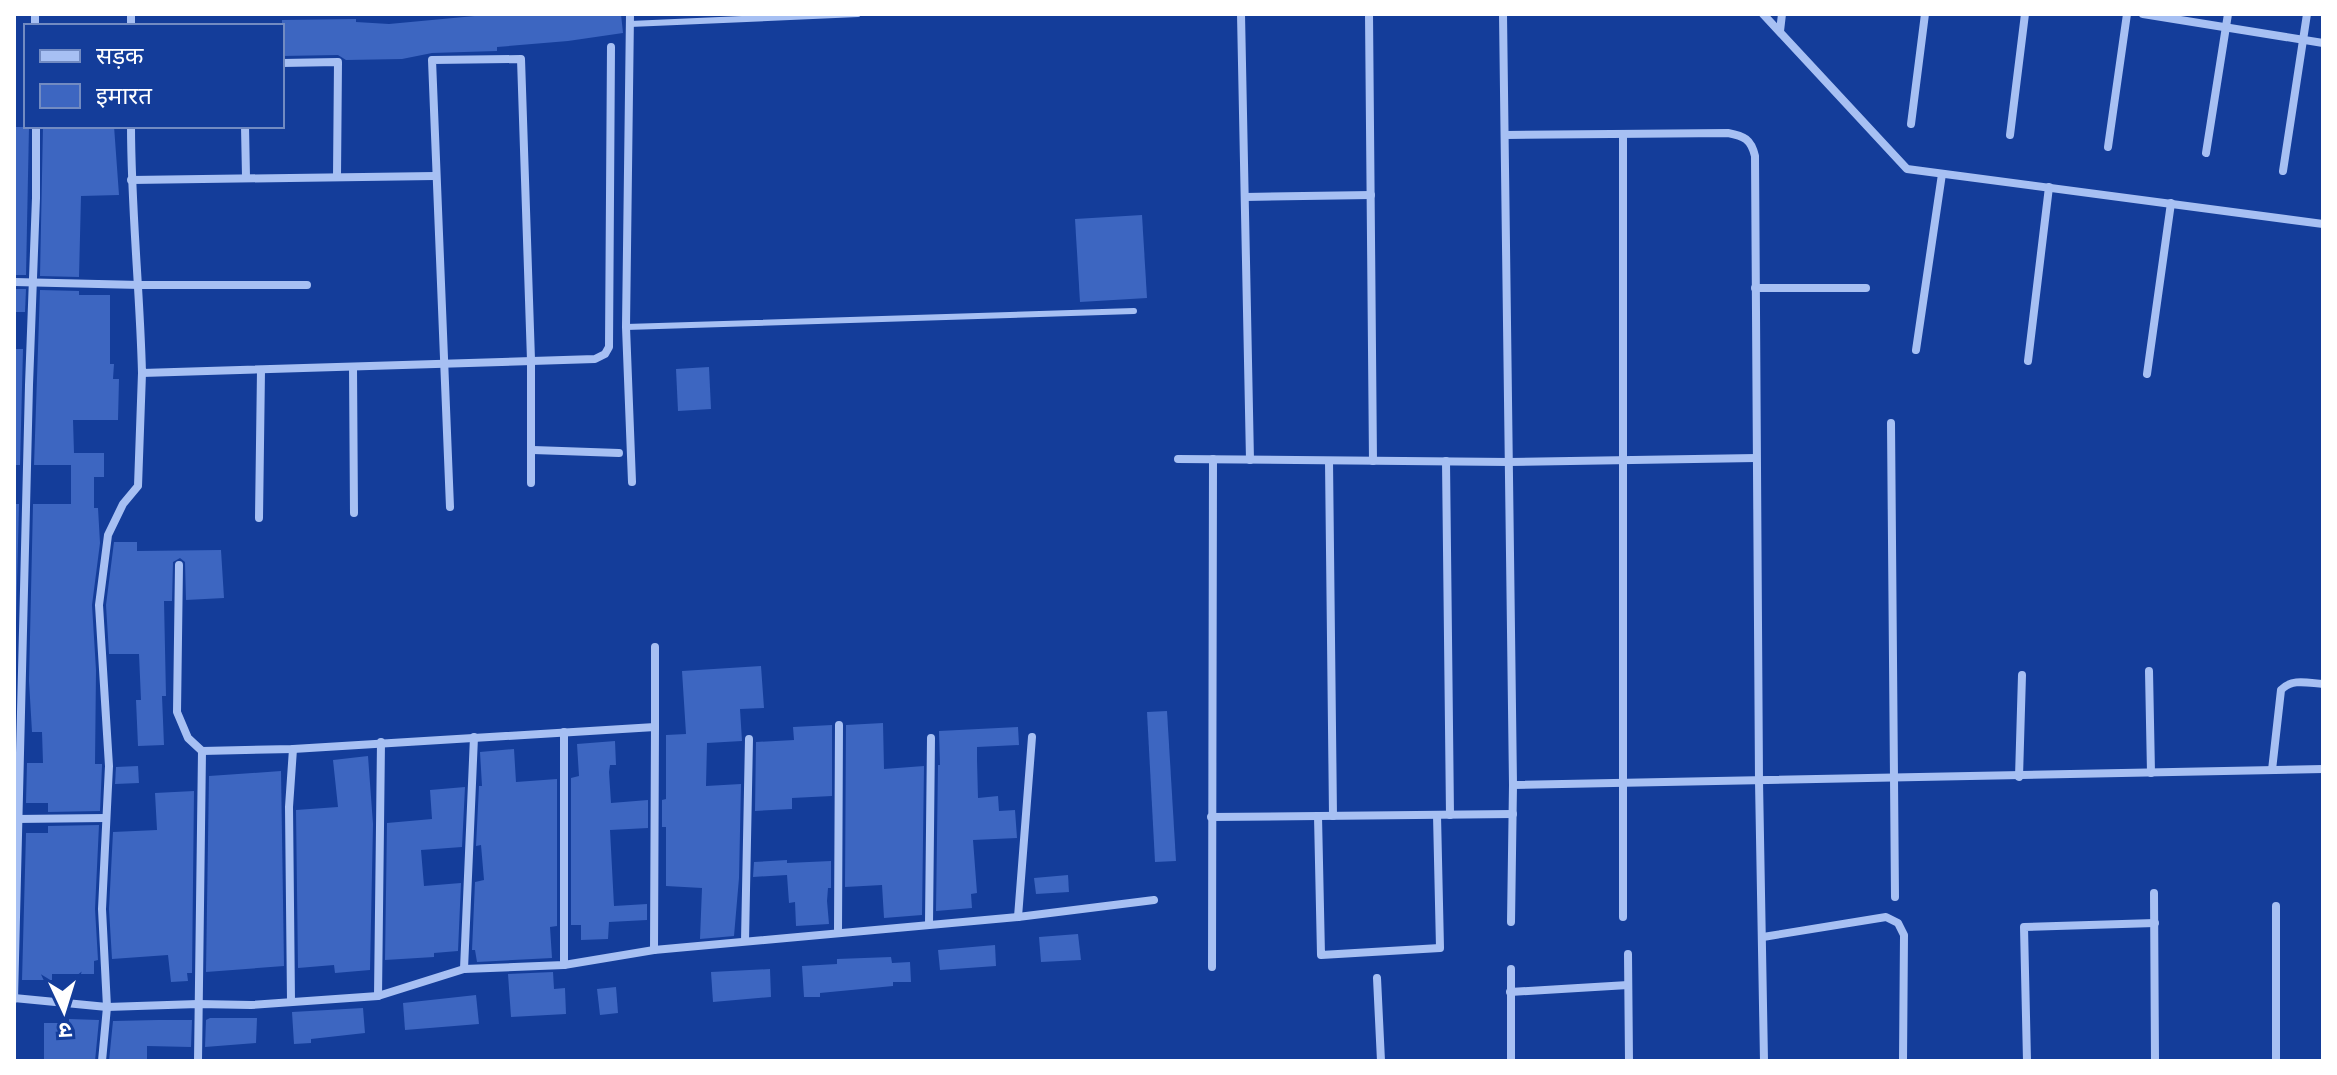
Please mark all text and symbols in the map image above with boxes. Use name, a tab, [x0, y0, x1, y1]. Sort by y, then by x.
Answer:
legend	[24, 24, 284, 128]
text: सड़क	[96, 40, 144, 72]
text: इमारत	[96, 80, 153, 112]
north arrow	[24, 971, 104, 1051]
text: उ	[57, 1015, 73, 1045]

